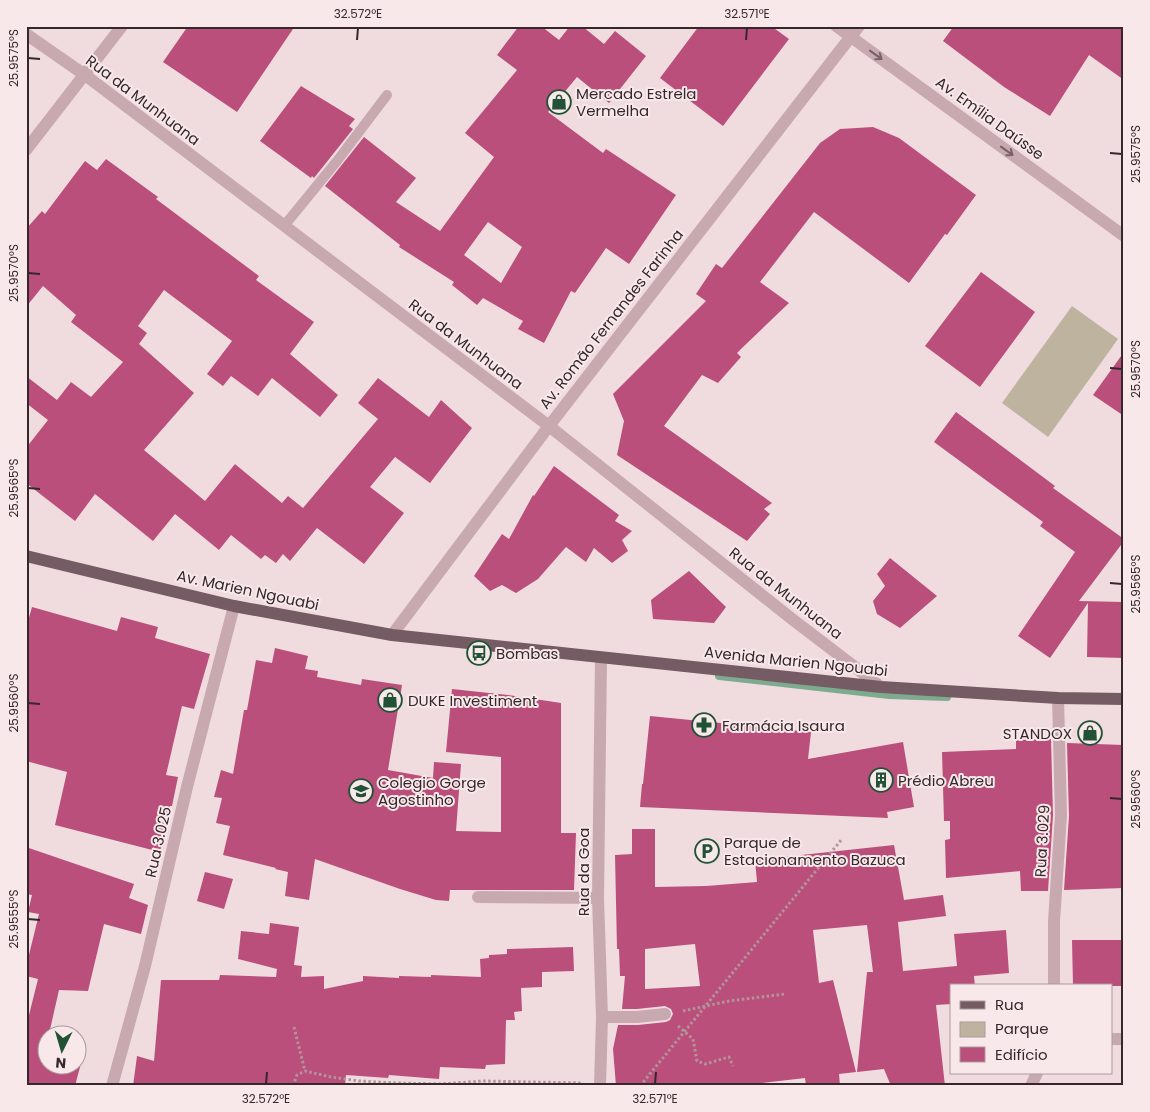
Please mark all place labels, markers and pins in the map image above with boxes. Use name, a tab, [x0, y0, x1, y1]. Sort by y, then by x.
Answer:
place label: Mercado Estrela Vermelha	[576, 83, 697, 121]
shop icon: Mercado Estrela Vermelha	[546, 89, 572, 115]
bus stop icon: Bombas	[466, 640, 492, 666]
place label: Bombas	[496, 643, 559, 664]
shop icon: DUKE Investiment	[377, 687, 403, 713]
place label: DUKE Investiment	[408, 690, 537, 711]
pharmacy icon: Farmácia Isaura	[691, 712, 717, 738]
place label: Farmácia Isaura	[722, 715, 845, 736]
shop icon: STANDOX	[1077, 720, 1103, 746]
place label: STANDOX	[1003, 723, 1072, 744]
building icon: Prédio Abreu	[868, 767, 894, 793]
place label: Prédio Abreu	[898, 770, 994, 791]
place label: Colegio Gorge Agostinho	[378, 772, 486, 810]
school or university icon: Colegio Gorge Agostinho	[348, 778, 374, 804]
place label: Parque de Estacionamento Bazuca	[724, 832, 906, 870]
parking icon: Parque de Estacionamento Bazuca	[694, 838, 720, 864]

